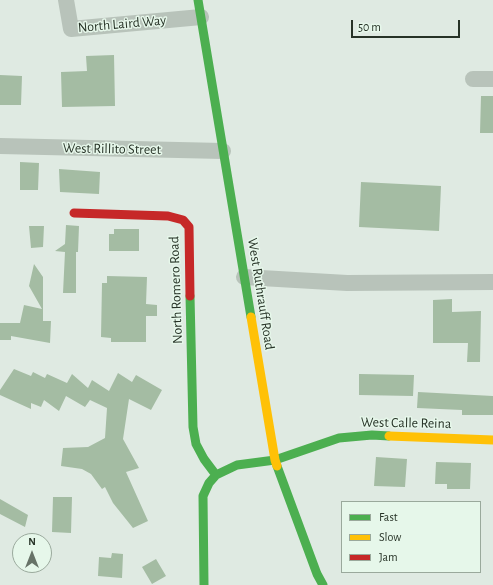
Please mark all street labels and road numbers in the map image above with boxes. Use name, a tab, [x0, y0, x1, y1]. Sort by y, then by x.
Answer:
street label: North Laird Way	[77, 12, 167, 36]
street label: West Rillito Street	[63, 140, 161, 158]
street label: North Romero Road	[166, 236, 186, 344]
street label: West Ruthrauff Road	[244, 237, 278, 351]
street label: West Calle Reina	[361, 414, 451, 432]

